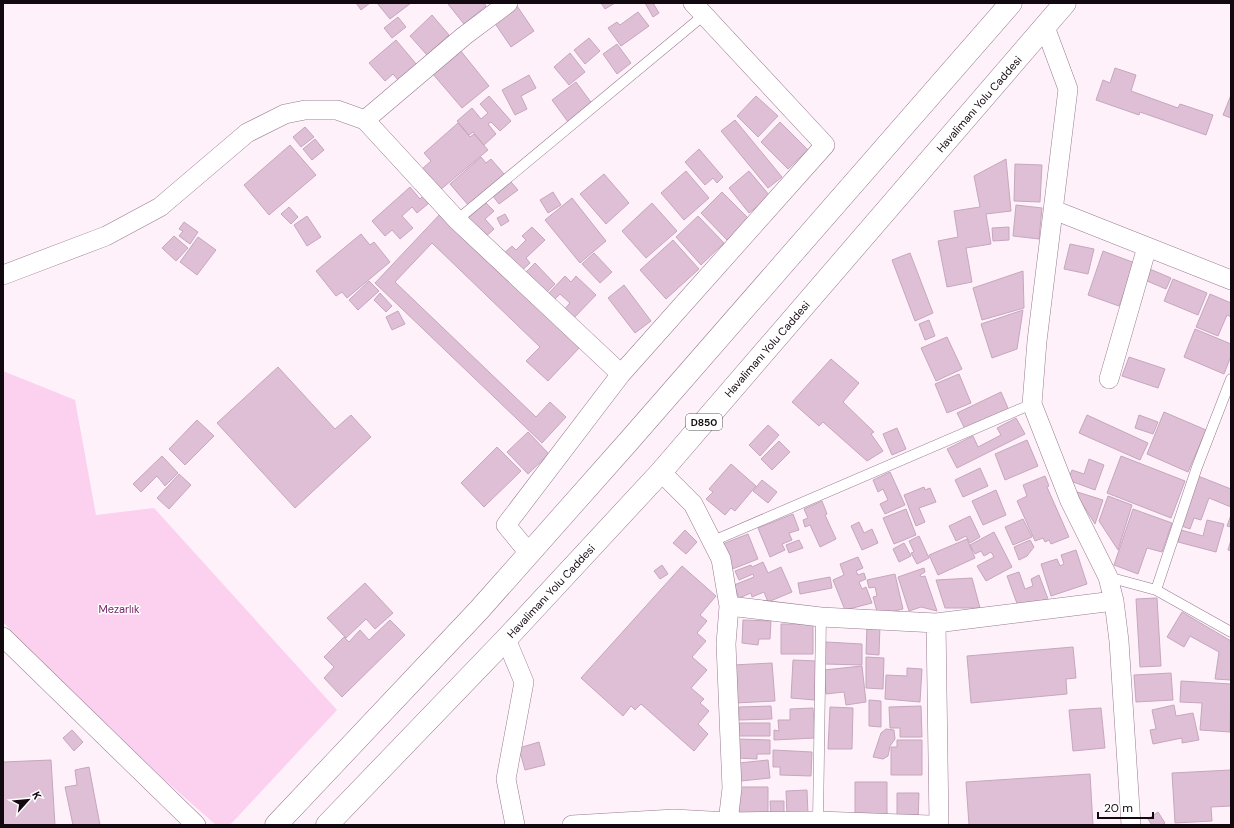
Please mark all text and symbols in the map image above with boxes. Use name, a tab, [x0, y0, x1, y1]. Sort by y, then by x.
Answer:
street label: Havalimanı Yolu Caddesi	[933, 53, 1025, 155]
street label: Havalimanı Yolu Caddesi	[721, 298, 813, 400]
road number: D850	[686, 414, 722, 430]
street label: Havalimanı Yolu Caddesi	[504, 541, 598, 641]
park label: Mezarlık	[98, 602, 140, 616]
north arrow	[8, 780, 48, 820]
text: K	[29, 789, 45, 802]
scale bar	[1098, 794, 1153, 820]
text: 20 m	[1104, 800, 1133, 816]

